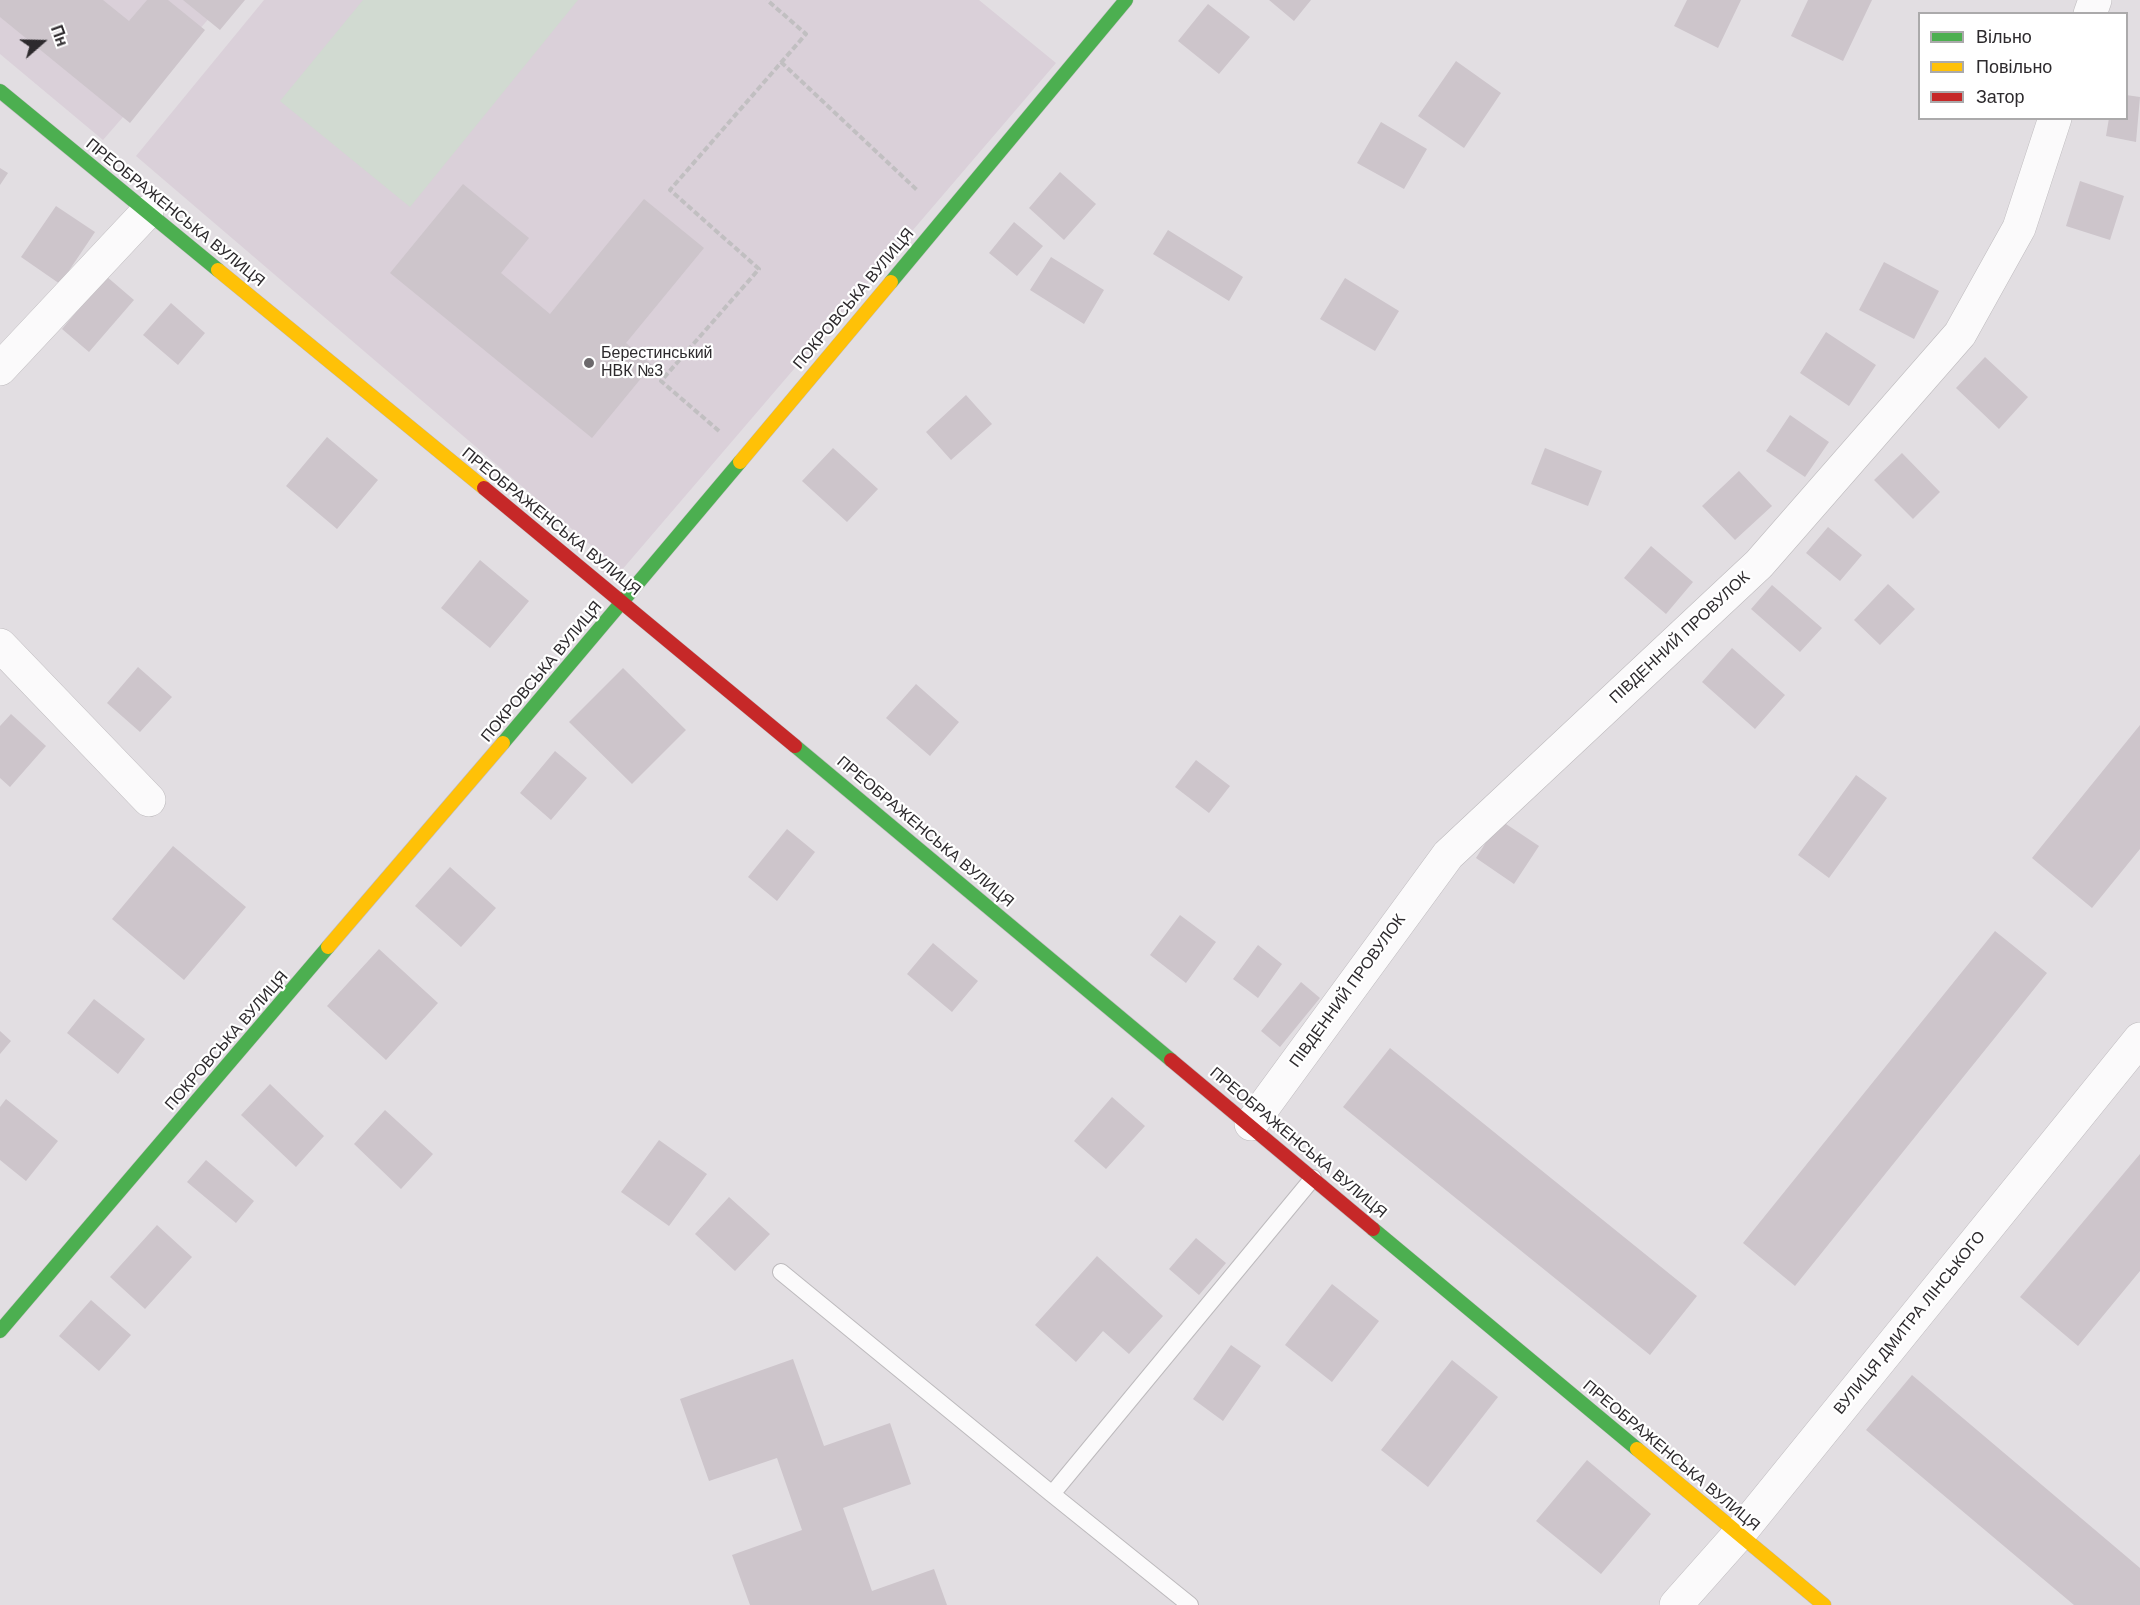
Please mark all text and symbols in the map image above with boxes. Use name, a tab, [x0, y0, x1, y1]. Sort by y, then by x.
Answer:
north arrow	[12, 12, 72, 72]
legend	[1918, 12, 2128, 120]
text: Пн	[48, 23, 71, 49]
text: Вільно	[1976, 27, 2032, 47]
text: Повільно	[1976, 57, 2052, 77]
text: Затор	[1976, 87, 2025, 107]
street label: ПРЕОБРАЖЕНСЬКА ВУЛИЦЯ	[82, 135, 268, 291]
street label: ПОКРОВСЬКА ВУЛИЦЯ	[789, 225, 919, 373]
place label: Берестинський НВК №3	[601, 344, 713, 382]
marker: Берестинський НВК №3	[582, 356, 596, 370]
street label: ПРЕОБРАЖЕНСЬКА ВУЛИЦЯ	[458, 444, 644, 600]
street label: ПІВДЕННИЙ ПРОВУЛОК	[1606, 568, 1754, 708]
street label: ПОКРОВСЬКА ВУЛИЦЯ	[477, 598, 607, 746]
street label: ПРЕОБРАЖЕНСЬКА ВУЛИЦЯ	[833, 752, 1017, 912]
street label: ПІВДЕННИЙ ПРОВУЛОК	[1286, 911, 1410, 1071]
street label: ПОКРОВСЬКА ВУЛИЦЯ	[161, 968, 293, 1114]
street label: ПРЕОБРАЖЕНСЬКА ВУЛИЦЯ	[1206, 1063, 1390, 1223]
street label: ВУЛИЦЯ ДМИТРА ЛІНСЬКОГО	[1830, 1228, 1990, 1418]
street label: ПРЕОБРАЖЕНСЬКА ВУЛИЦЯ	[1579, 1376, 1763, 1536]

